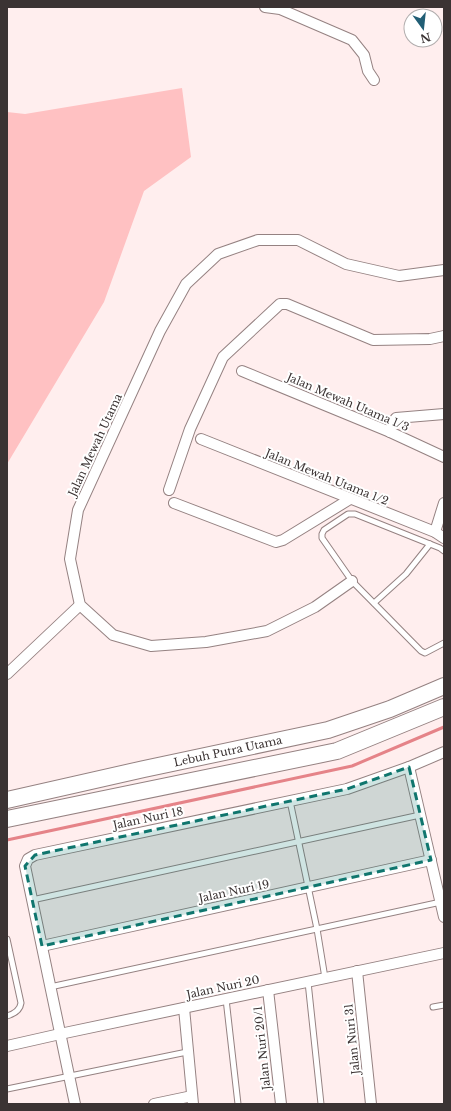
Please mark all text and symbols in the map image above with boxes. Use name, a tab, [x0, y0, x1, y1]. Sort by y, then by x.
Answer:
north arrow	[403, 8, 443, 48]
text: N	[418, 30, 432, 46]
street label: Jalan Mewah Utama 1/3	[283, 369, 411, 434]
street label: Jalan Mewah Utama	[64, 391, 125, 500]
street label: Jalan Mewah Utama 1/2	[262, 445, 391, 508]
street label: Lebuh Putra Utama	[173, 732, 284, 769]
street label: Jalan Nuri 18	[110, 804, 184, 833]
street label: Jalan Nuri 19	[196, 877, 270, 906]
street label: Jalan Nuri 20	[183, 972, 261, 1002]
street label: Jalan Nuri 31	[341, 1003, 363, 1077]
street label: Jalan Nuri 20/1	[251, 1005, 274, 1093]

